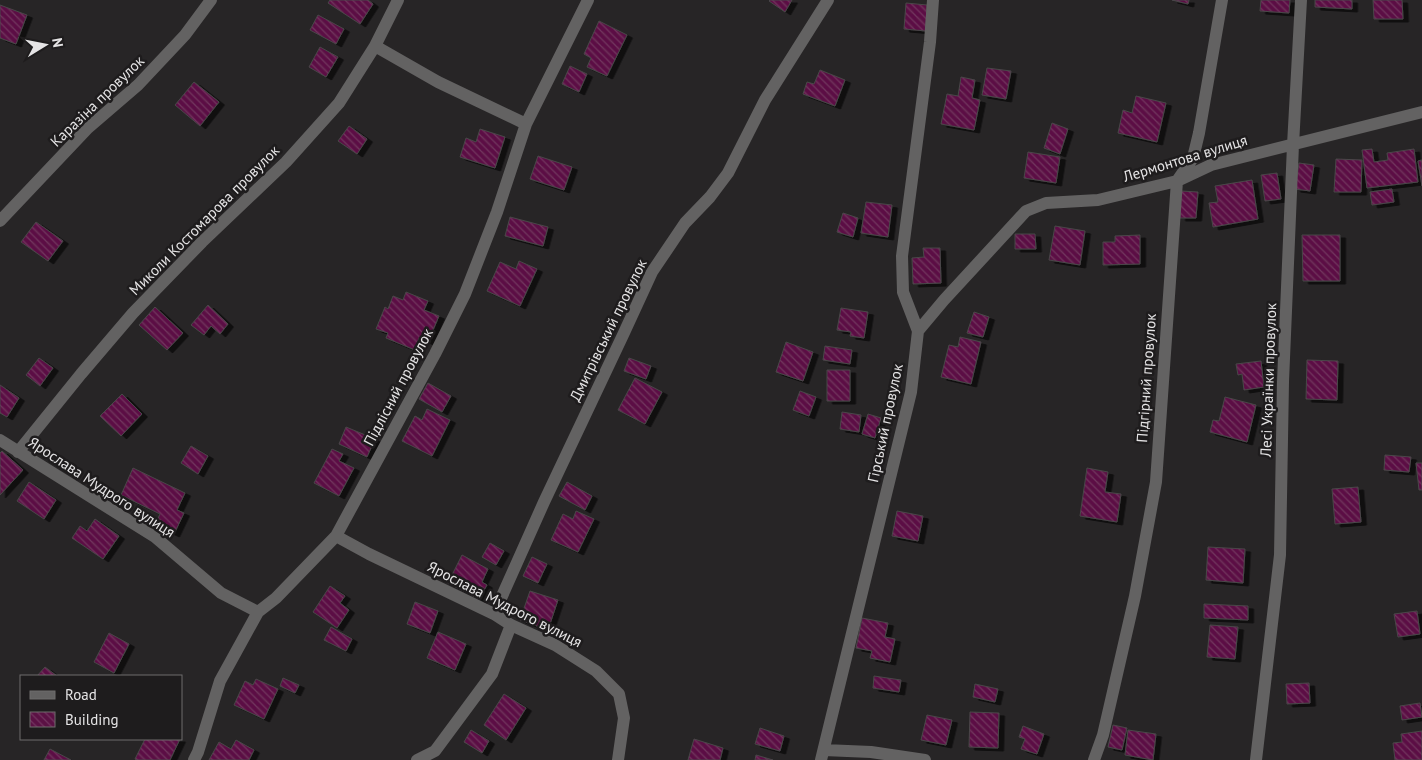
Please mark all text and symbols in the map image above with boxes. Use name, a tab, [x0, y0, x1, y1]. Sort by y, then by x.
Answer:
north arrow	[20, 20, 70, 70]
text: N	[48, 37, 67, 49]
street label: Каразіна провулок	[46, 51, 149, 151]
street label: Лермонтова вулиця	[1120, 130, 1249, 186]
street label: Миколи Костомарова провулок	[125, 140, 284, 299]
street label: Дмитрівський провулок	[565, 255, 651, 404]
street label: Лесі Українки провулок	[1256, 302, 1280, 458]
street label: Підгірний провулок	[1132, 312, 1160, 443]
street label: Підлісний провулок	[359, 324, 437, 449]
street label: Гірський провулок	[863, 361, 907, 484]
street label: Ярослава Мудрого вулиця	[25, 432, 179, 542]
street label: Ярослава Мудрого вулиця	[425, 557, 585, 651]
legend	[20, 675, 182, 740]
text: Road	[65, 685, 97, 704]
text: Building	[65, 710, 119, 729]

